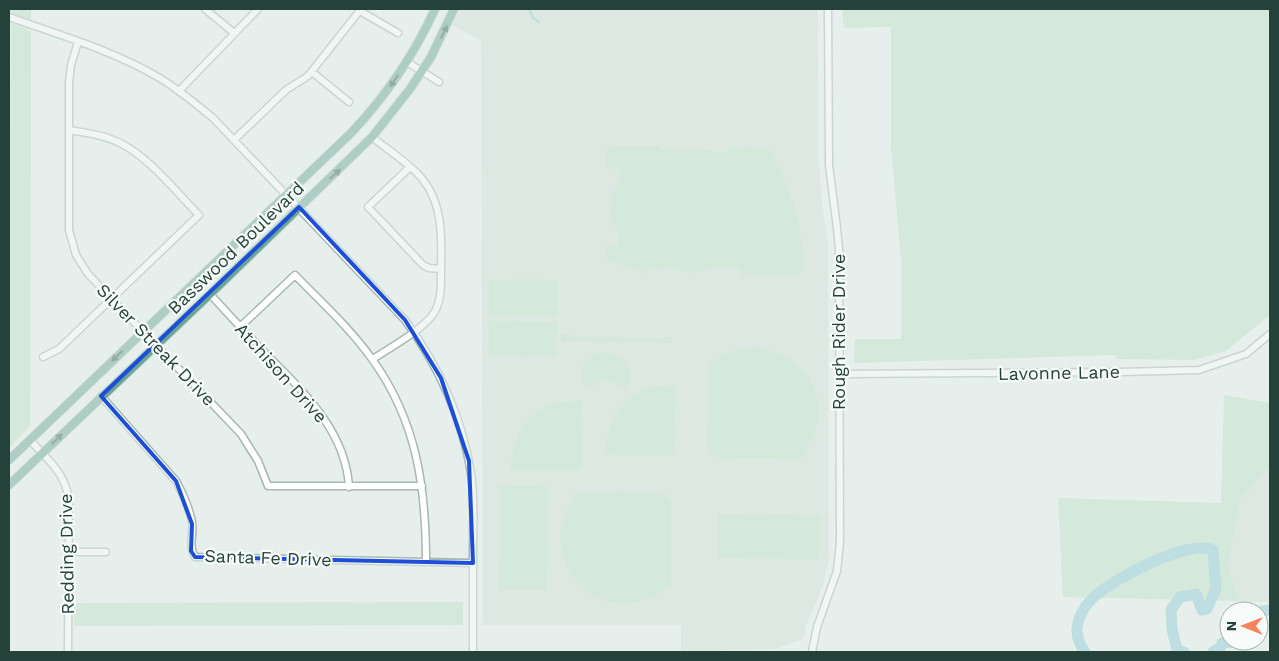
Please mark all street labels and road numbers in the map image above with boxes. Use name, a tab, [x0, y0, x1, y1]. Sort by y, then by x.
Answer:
street label: Basswood Boulevard	[163, 177, 308, 318]
street label: Rough Rider Drive	[828, 254, 849, 410]
street label: Silver Streak Drive	[93, 279, 220, 410]
street label: Atchison Drive	[231, 318, 332, 427]
street label: Lavonne Lane	[998, 361, 1120, 384]
street label: Redding Drive	[55, 493, 78, 615]
street label: Santa Fe Drive	[204, 545, 332, 570]

